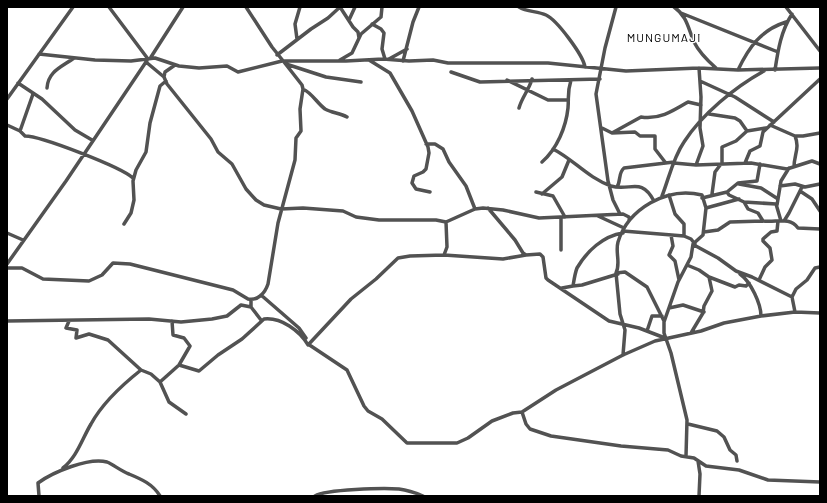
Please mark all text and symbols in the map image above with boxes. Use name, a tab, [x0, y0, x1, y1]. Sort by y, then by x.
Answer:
district label: MUNGUMAJI	[627, 30, 701, 44]

